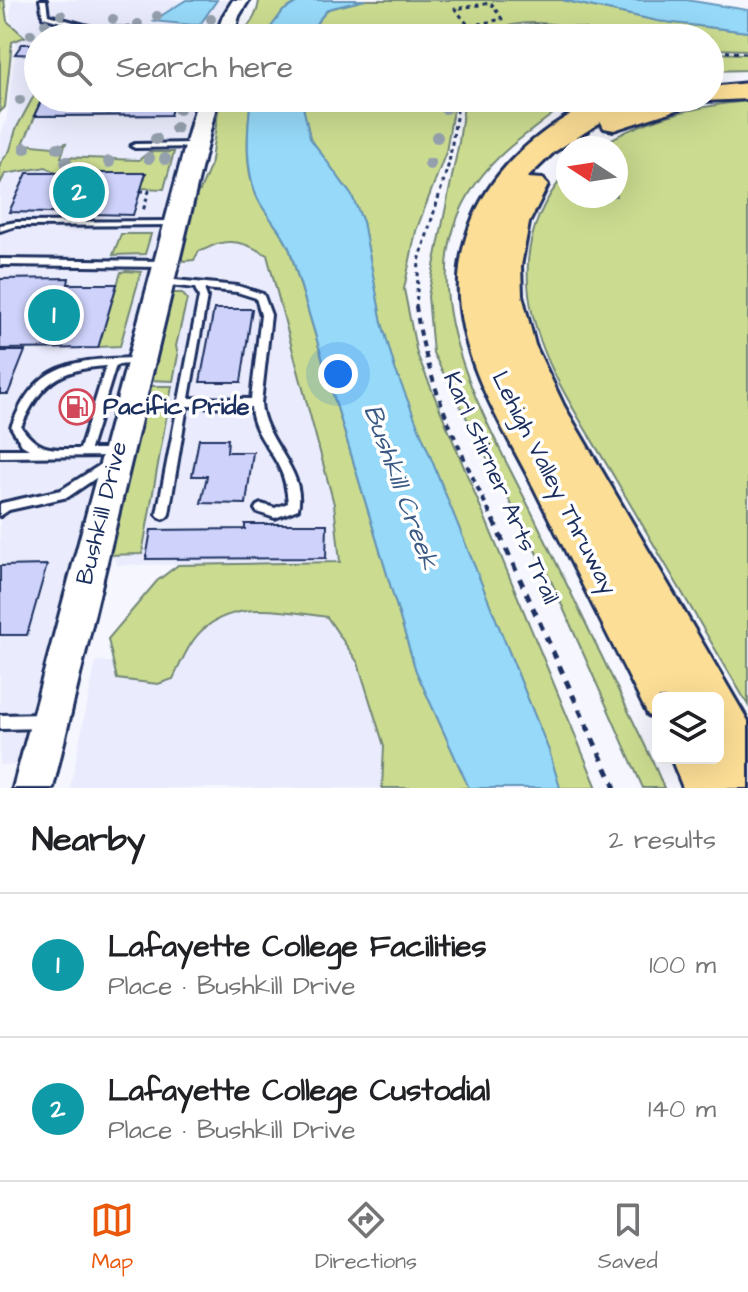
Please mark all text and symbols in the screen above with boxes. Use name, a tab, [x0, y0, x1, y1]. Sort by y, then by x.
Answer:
search box	[24, 24, 724, 112]
icon: search	[52, 46, 96, 90]
text: Search here	[116, 47, 293, 89]
north arrow	[556, 136, 628, 208]
pin: 2	[53, 162, 105, 222]
pin: 1	[28, 285, 80, 345]
your location	[318, 354, 358, 394]
street label: Lehigh Valley Thruway	[482, 365, 625, 601]
street label: Karl Stirner Arts Trail	[434, 366, 568, 610]
fuel station icon: Pacific Pride	[58, 388, 96, 426]
place label: Pacific Pride	[103, 390, 250, 424]
water label: Bushkill Creek	[355, 400, 448, 575]
street label: Bushkill Drive	[68, 438, 136, 588]
map controls	[652, 692, 724, 764]
button: layers	[652, 692, 724, 764]
text: Nearby	[32, 816, 146, 864]
text: 2 results	[608, 822, 716, 858]
text: Lafayette College Facilities	[108, 926, 487, 968]
text: 1	[56, 947, 60, 983]
text: 100 m	[649, 947, 716, 983]
text: Place · Bushkill Drive	[108, 968, 356, 1004]
text: Lafayette College Custodial	[108, 1070, 490, 1112]
text: 2	[51, 1091, 65, 1127]
text: 140 m	[648, 1091, 716, 1127]
text: Place · Bushkill Drive	[108, 1112, 356, 1148]
tab: Map	[90, 1198, 134, 1277]
tab: Directions	[315, 1198, 417, 1277]
tab: Saved	[598, 1198, 658, 1277]

